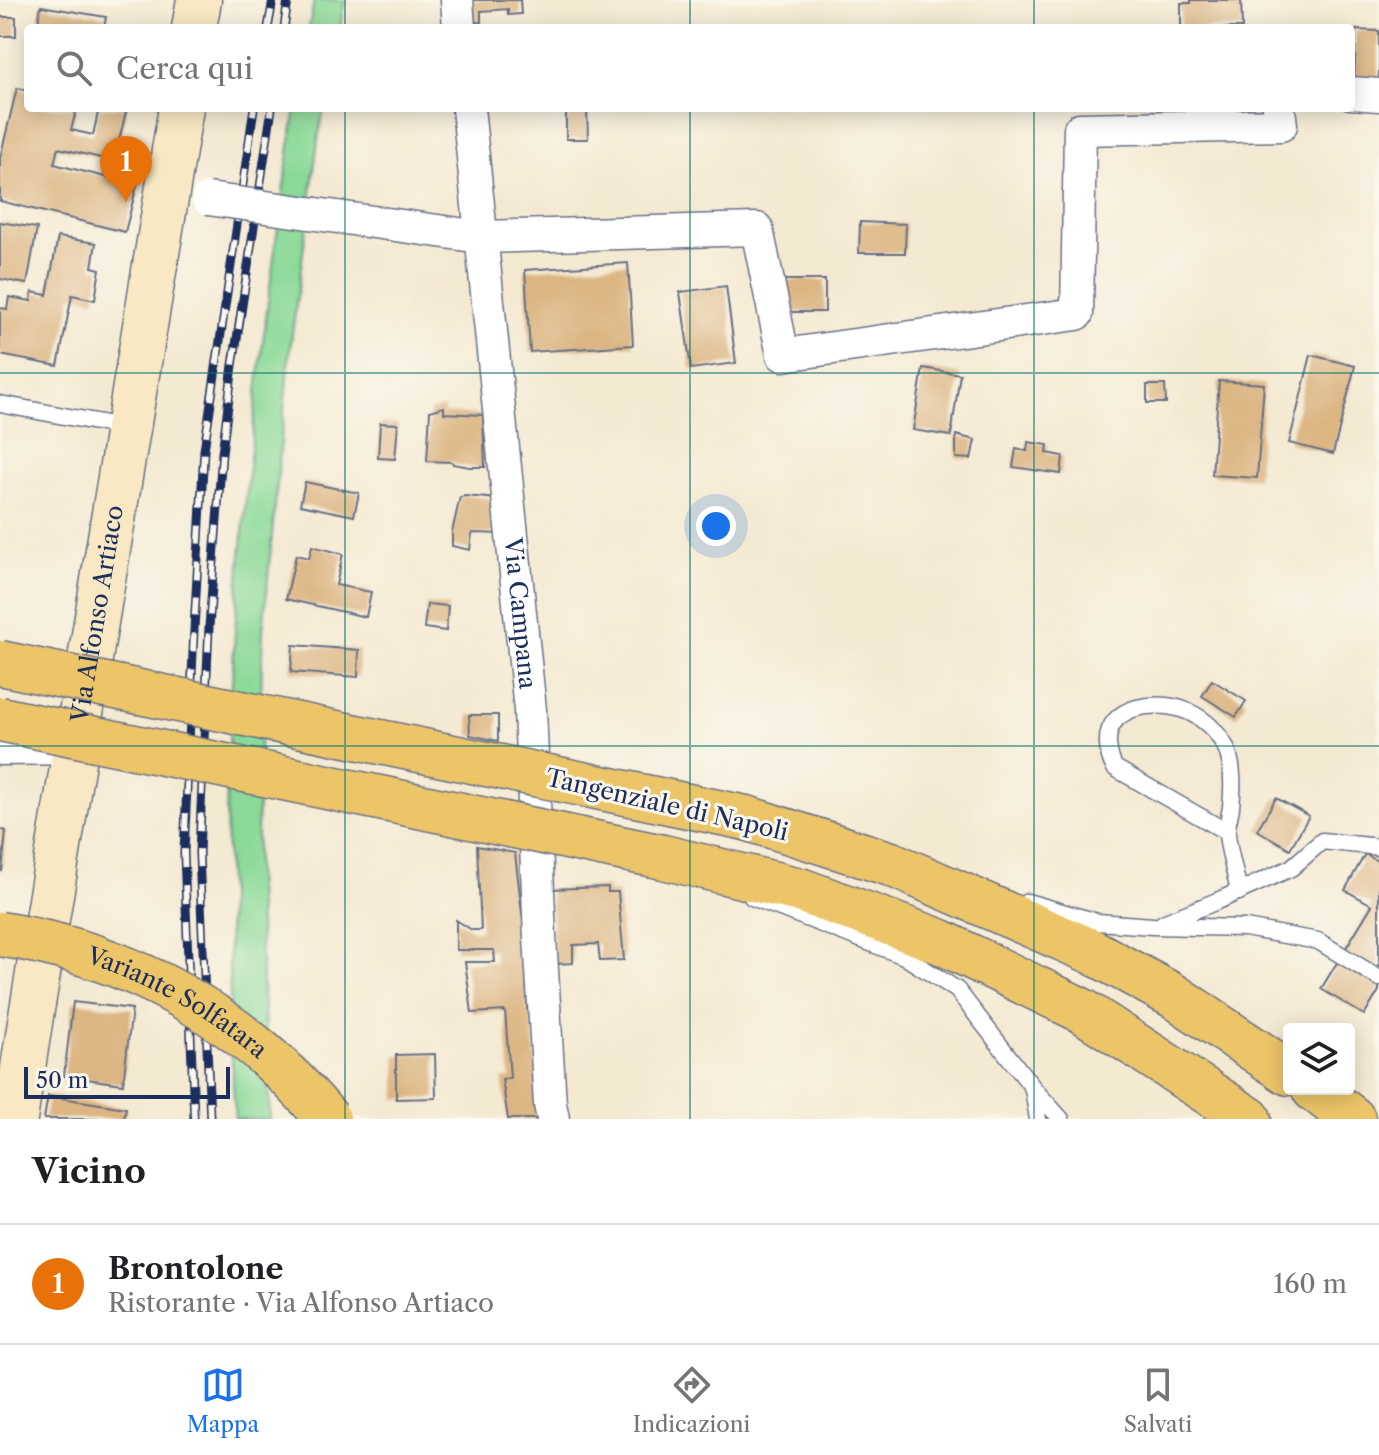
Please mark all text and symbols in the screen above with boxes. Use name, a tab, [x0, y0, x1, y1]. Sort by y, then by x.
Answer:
search box	[24, 24, 1355, 112]
icon: search	[52, 46, 96, 90]
text: Cerca qui	[116, 50, 253, 87]
pin: 1	[100, 136, 152, 202]
street label: Via Alfonso Artiaco	[65, 503, 129, 725]
your location	[696, 506, 736, 546]
street label: Via Campana	[498, 535, 543, 691]
street label: Tangenziale di Napoli	[543, 763, 791, 847]
street label: Variante Solfatara	[83, 940, 274, 1064]
map controls	[1283, 1023, 1355, 1095]
button: layers	[1283, 1023, 1355, 1095]
scale bar	[24, 1063, 230, 1099]
text: 50 m	[36, 1067, 88, 1094]
text: Vicino	[32, 1150, 146, 1192]
text: Brontolone	[108, 1250, 283, 1287]
text: 1	[52, 1268, 64, 1300]
text: 160 m	[1273, 1268, 1347, 1300]
text: Ristorante · Via Alfonso Artiaco	[108, 1287, 494, 1319]
tab: Mappa	[187, 1363, 259, 1438]
tab: Indicazioni	[633, 1363, 750, 1438]
tab: Salvati	[1124, 1363, 1192, 1438]

